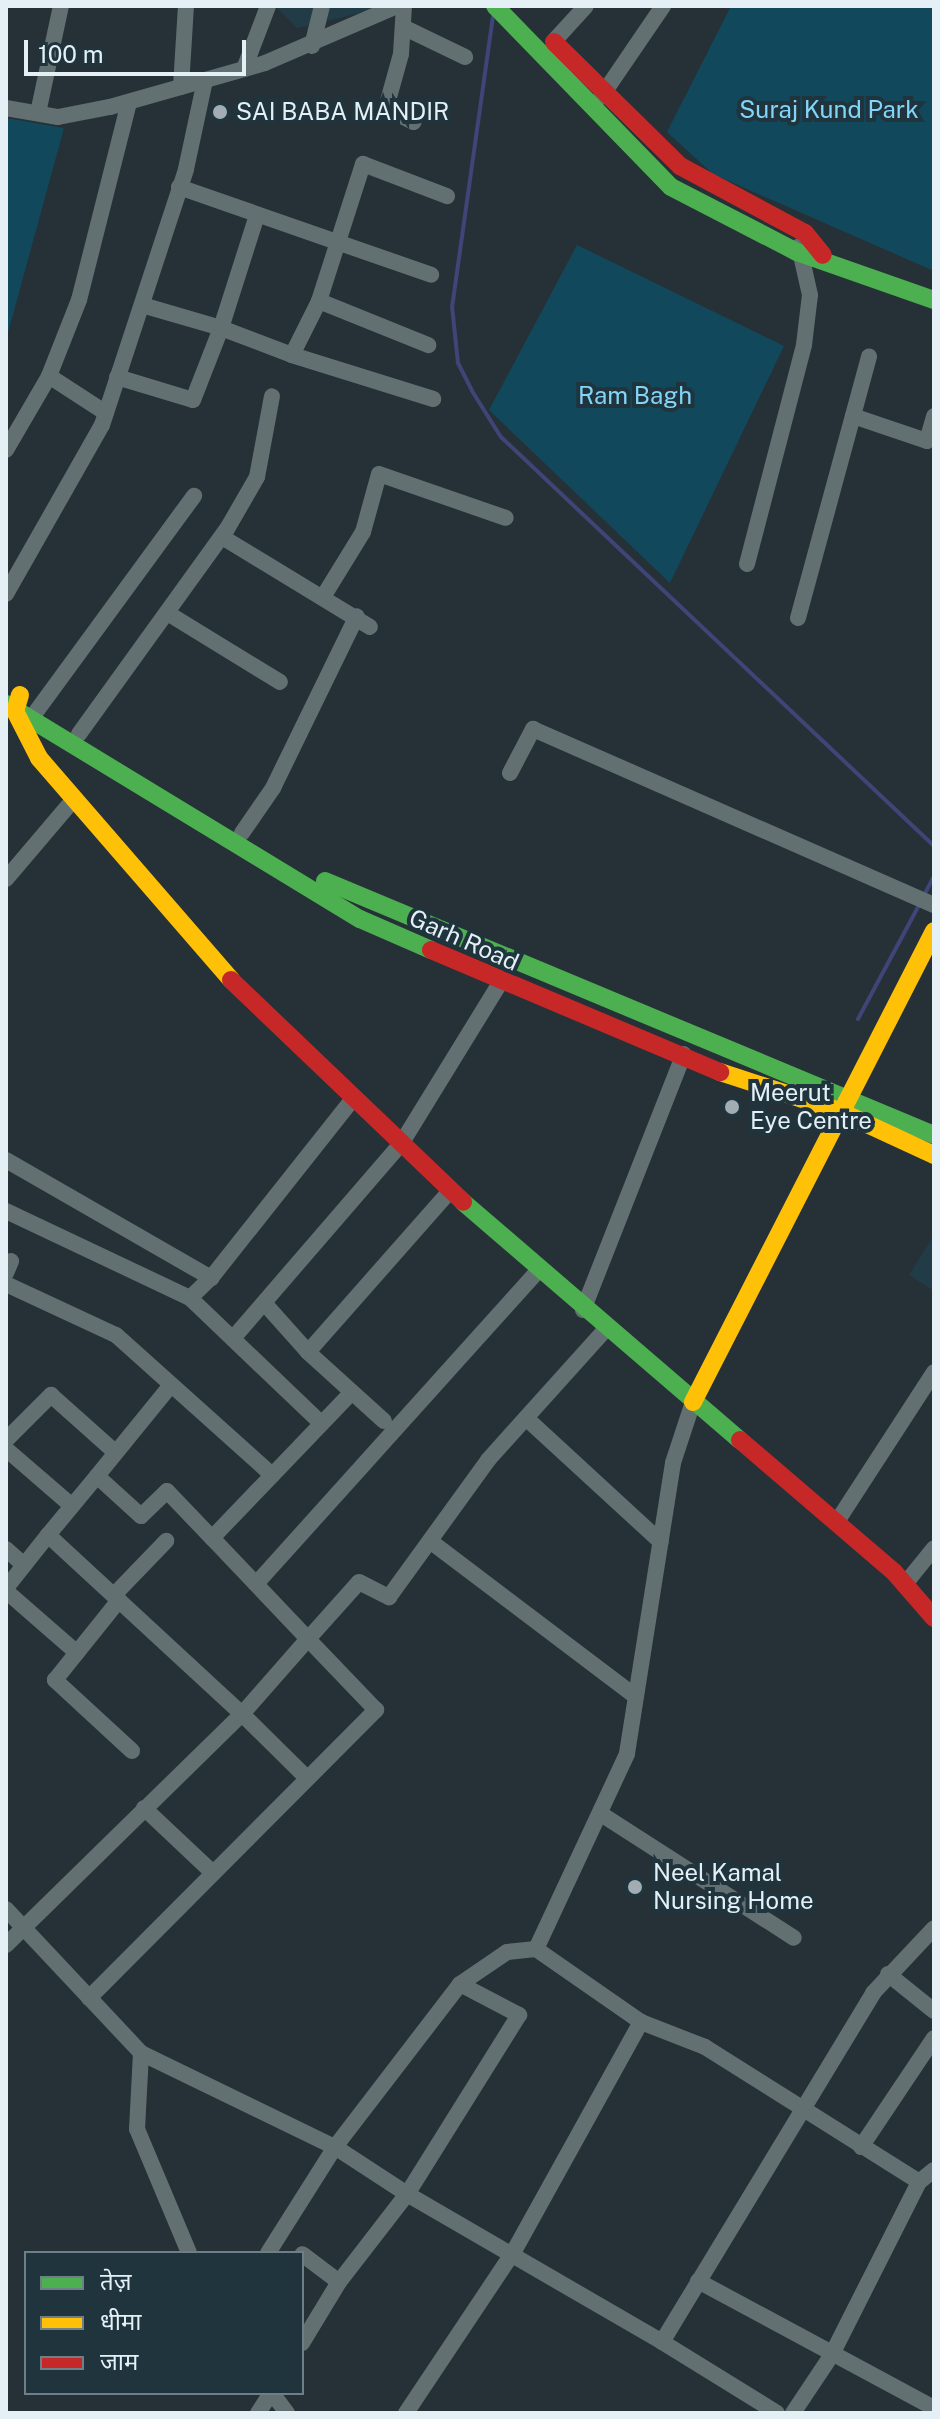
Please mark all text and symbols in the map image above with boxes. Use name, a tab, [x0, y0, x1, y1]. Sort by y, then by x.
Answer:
scale bar	[28, 24, 250, 74]
text: 100 m	[38, 40, 104, 68]
park label: Suraj Kund Park	[739, 96, 919, 124]
place label: SAI BABA MANDIR	[236, 98, 449, 126]
marker: SAI BABA MANDIR	[211, 103, 229, 121]
park label: Ram Bagh	[578, 382, 692, 410]
street label: Garh Road	[405, 903, 523, 977]
place label: Meerut Eye Centre	[750, 1079, 872, 1135]
marker: Meerut Eye Centre	[721, 1096, 743, 1118]
place label: Neel Kamal Nursing Home	[653, 1859, 813, 1915]
marker: Neel Kamal Nursing Home	[624, 1876, 646, 1898]
legend	[24, 2251, 304, 2395]
text: तेज़	[100, 2267, 132, 2295]
text: धीमा	[100, 2307, 142, 2335]
text: जाम	[100, 2347, 138, 2375]

